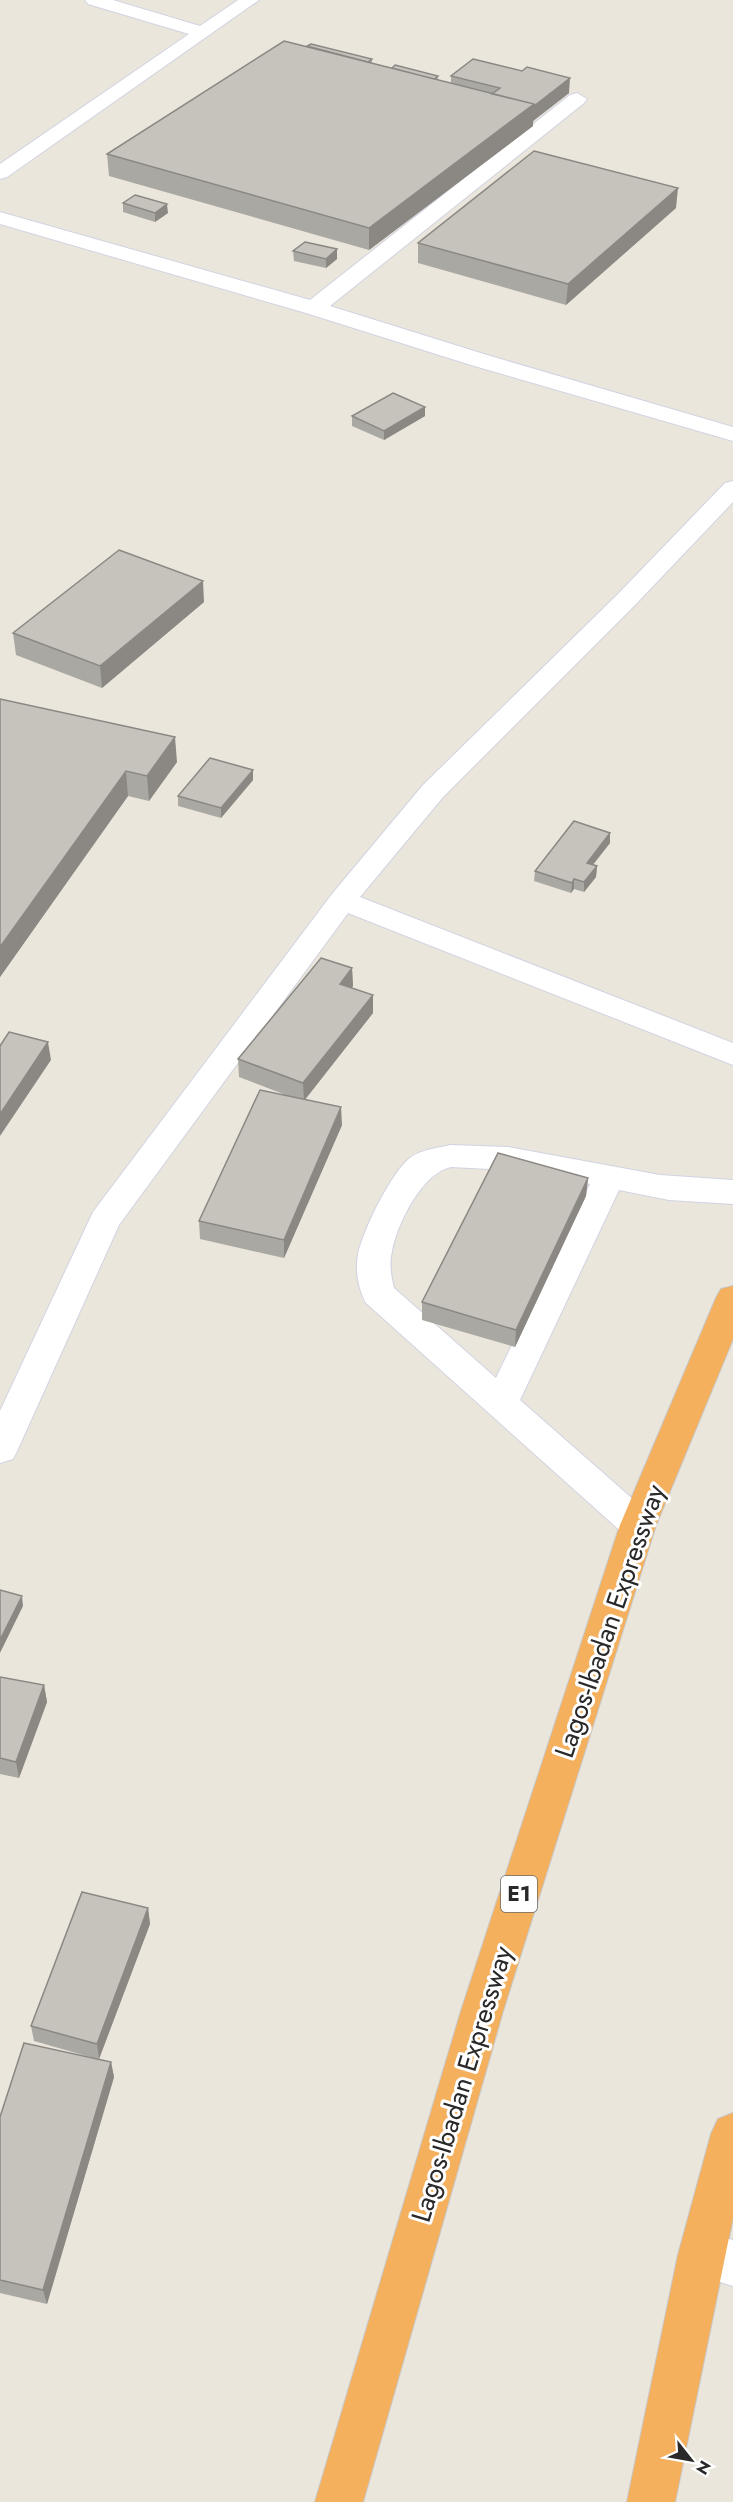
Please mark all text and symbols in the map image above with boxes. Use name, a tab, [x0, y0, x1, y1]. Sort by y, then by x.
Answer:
street label: Lagos-Ibadan Expressway	[544, 1479, 675, 1763]
road number: E1	[501, 1876, 537, 1912]
street label: Lagos-Ibadan Expressway	[401, 1941, 522, 2227]
north arrow	[661, 2430, 721, 2490]
text: N	[690, 2456, 717, 2479]

